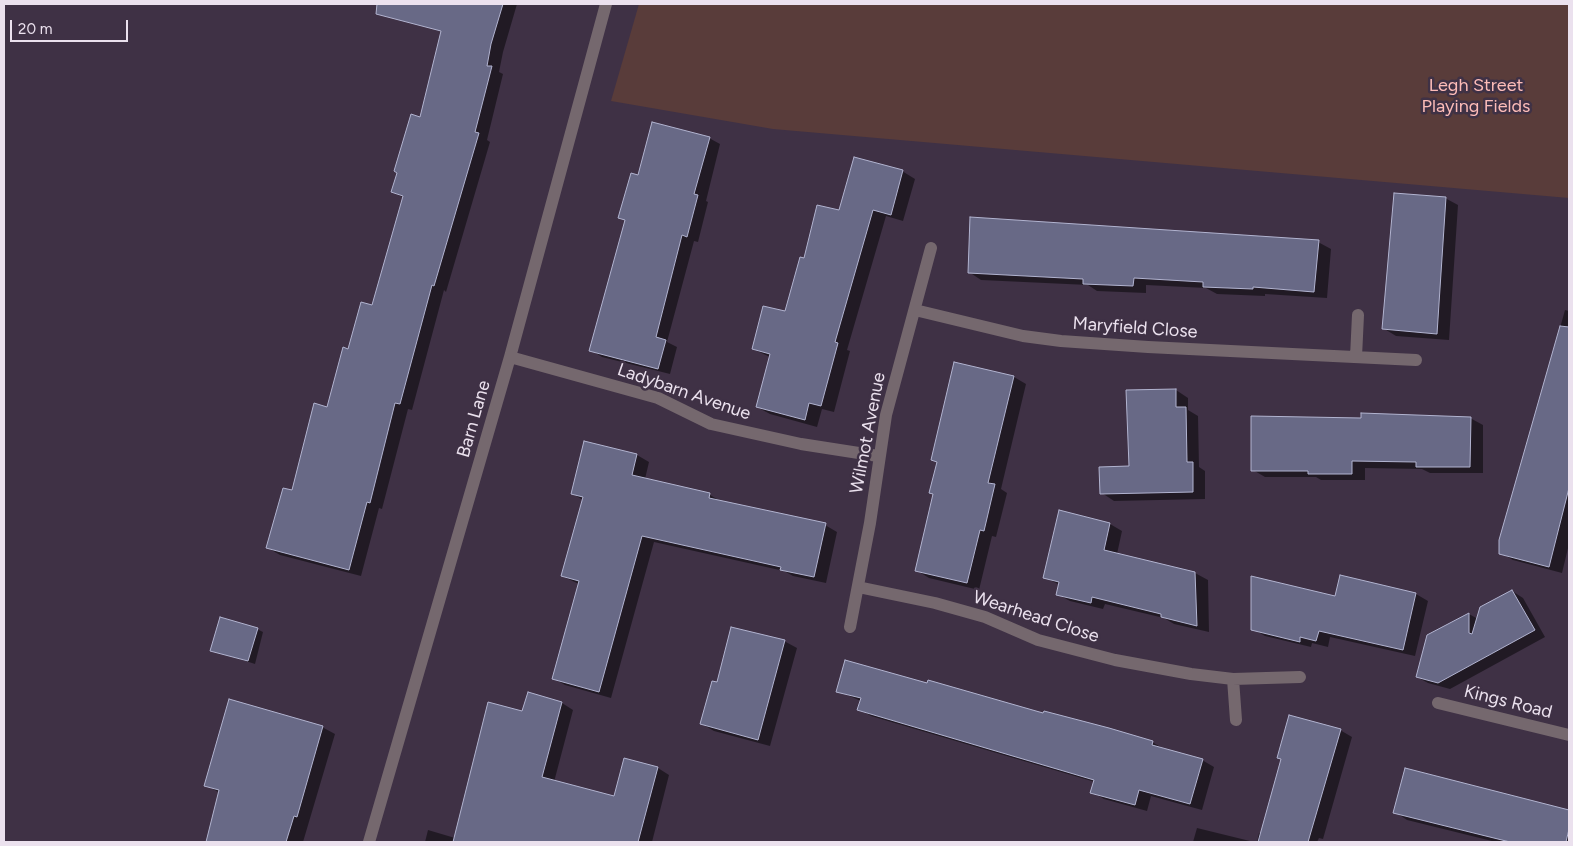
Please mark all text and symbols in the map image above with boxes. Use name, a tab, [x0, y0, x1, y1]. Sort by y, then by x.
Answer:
scale bar	[12, 10, 130, 42]
text: 20 m	[18, 20, 52, 38]
park label: Legh Street Playing Fields	[1422, 75, 1530, 118]
street label: Maryfield Close	[1072, 313, 1198, 343]
street label: Ladybarn Avenue	[614, 359, 754, 425]
street label: Wilmot Avenue	[846, 370, 890, 496]
street label: Barn Lane	[453, 378, 495, 460]
street label: Wearhead Close	[970, 586, 1102, 648]
street label: Kings Road	[1462, 681, 1554, 723]

